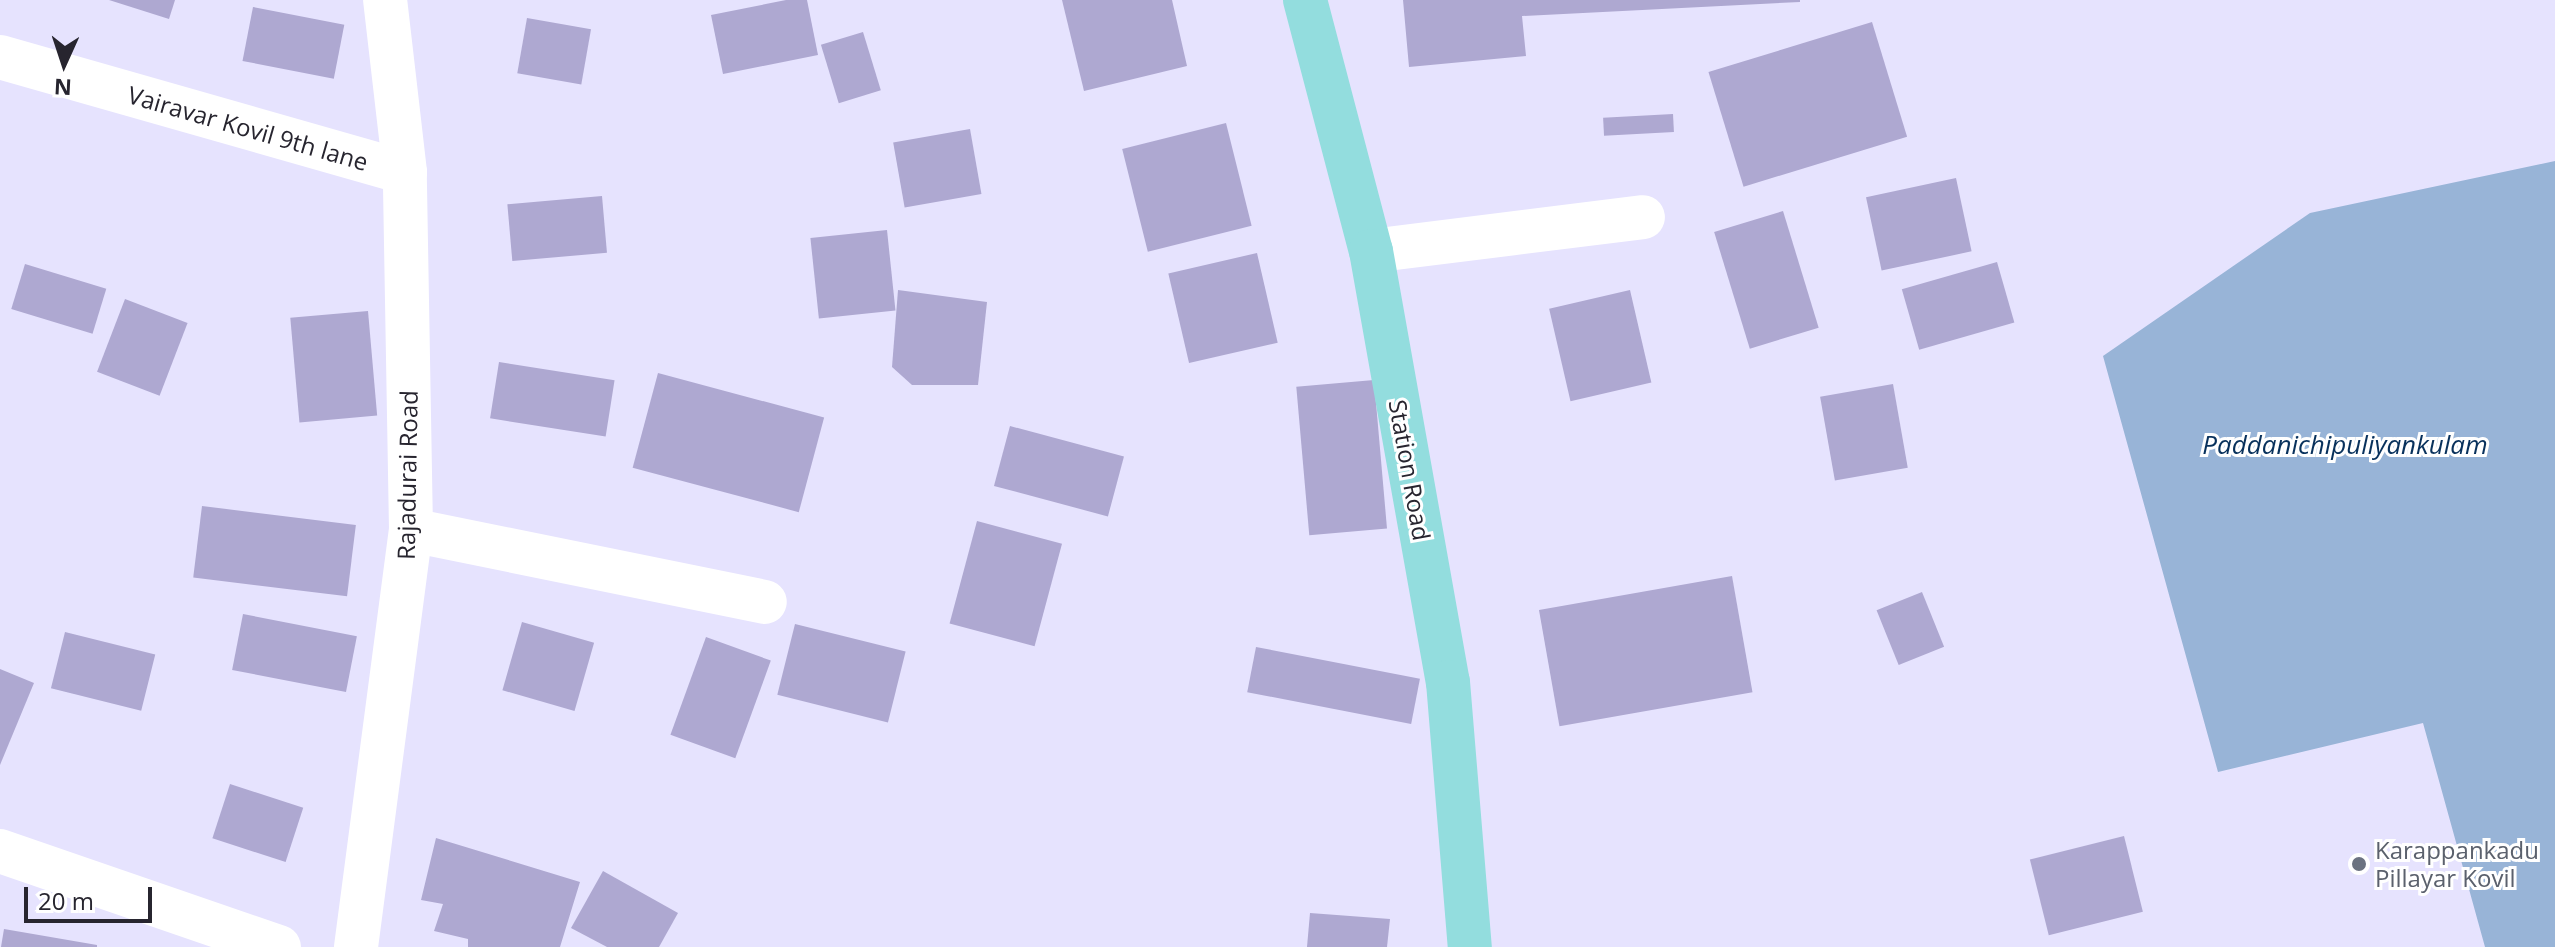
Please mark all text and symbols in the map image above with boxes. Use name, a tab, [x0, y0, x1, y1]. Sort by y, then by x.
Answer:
north arrow	[24, 24, 104, 104]
text: N	[53, 73, 72, 103]
street label: Vairavar Kovil 9th lane	[125, 80, 371, 176]
street label: Rajadurai Road	[391, 390, 423, 560]
street label: Station Road	[1383, 397, 1437, 543]
water label: Paddanichipuliyankulam	[2202, 429, 2488, 461]
place label: Karappankadu Pillayar Kovil	[2375, 836, 2539, 892]
marker: Karappankadu Pillayar Kovil	[2350, 855, 2368, 873]
scale bar	[28, 871, 156, 921]
text: 20 m	[38, 884, 94, 917]

